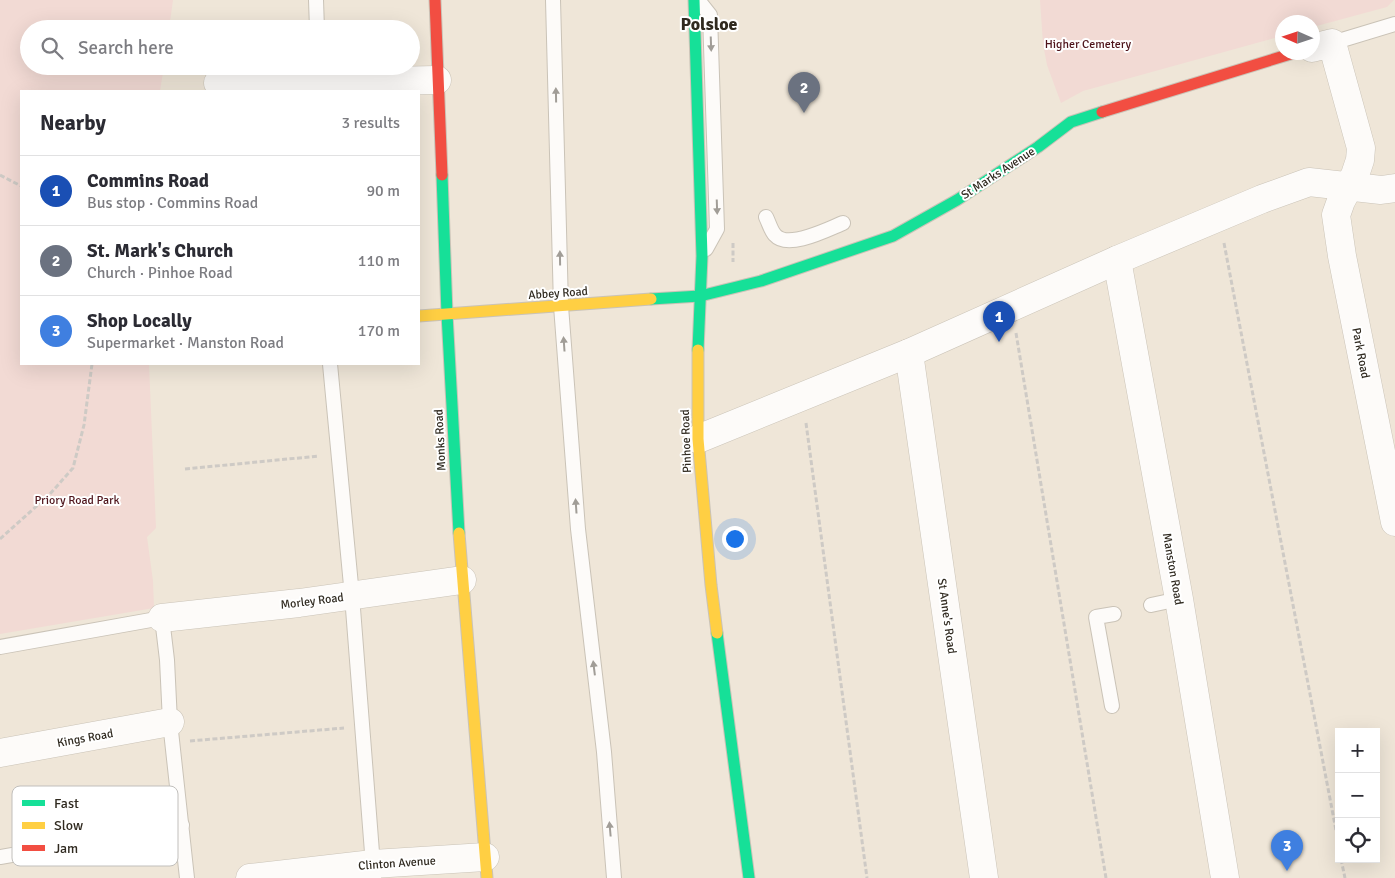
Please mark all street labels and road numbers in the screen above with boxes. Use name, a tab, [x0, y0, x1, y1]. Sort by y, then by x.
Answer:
street label: St Marks Avenue	[958, 144, 1038, 203]
street label: Abbey Road	[528, 284, 588, 303]
street label: Park Road	[1348, 326, 1373, 380]
street label: Monks Road	[431, 409, 450, 471]
street label: Pinhoe Road	[678, 409, 695, 473]
street label: Manston Road	[1159, 532, 1186, 606]
street label: St Anne's Road	[934, 577, 959, 655]
street label: Morley Road	[280, 590, 345, 613]
street label: Kings Road	[56, 726, 114, 751]
street label: Clinton Avenue	[358, 853, 436, 874]

